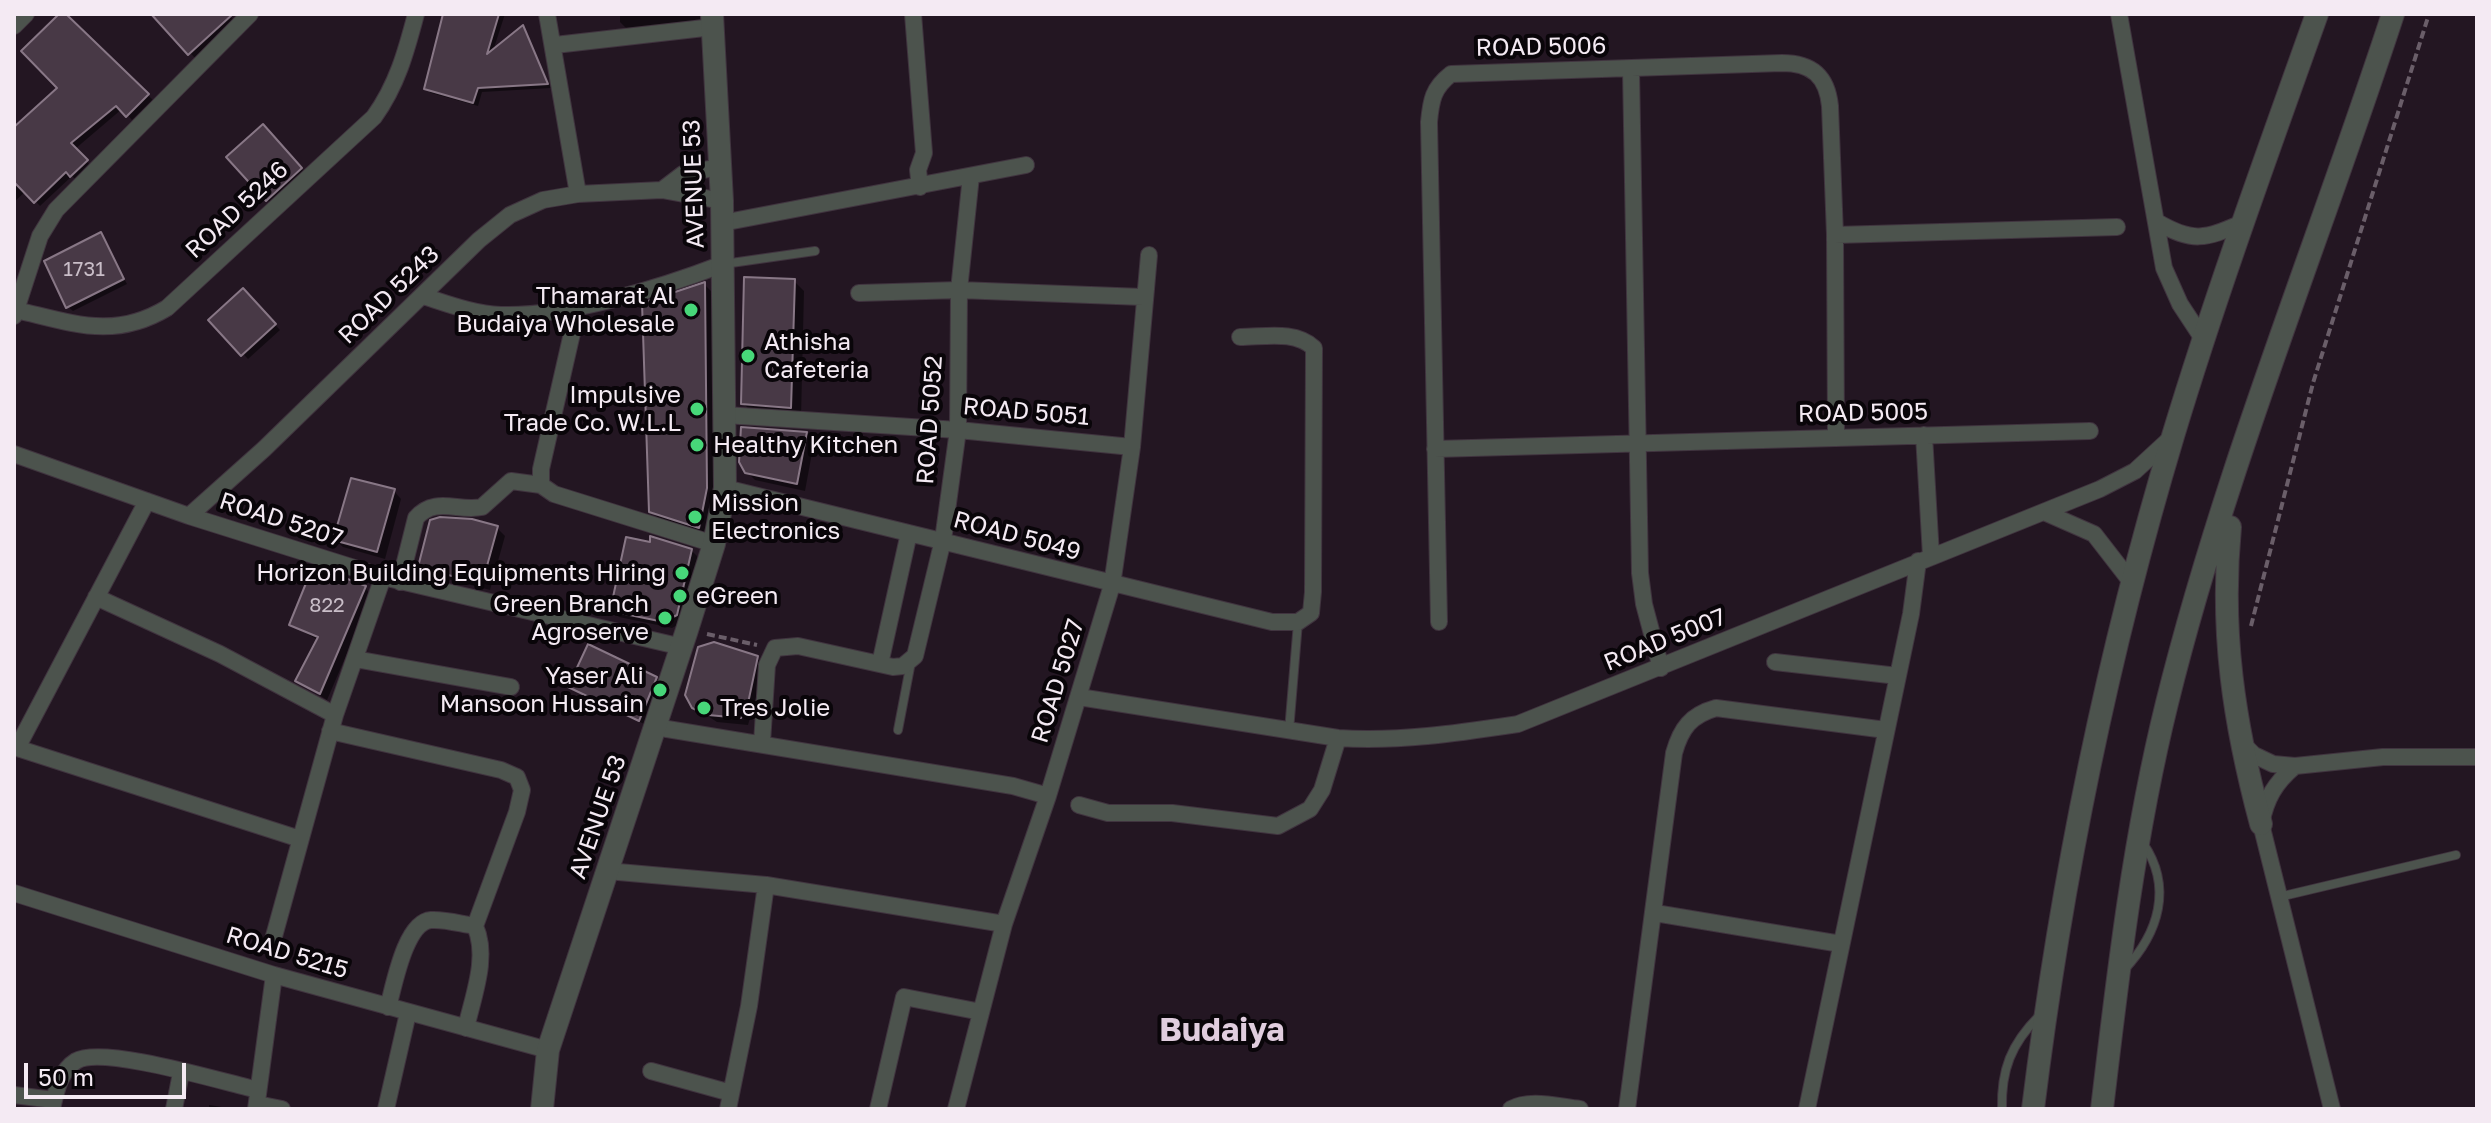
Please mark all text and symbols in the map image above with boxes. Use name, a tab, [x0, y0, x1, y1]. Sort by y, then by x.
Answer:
street label: ROAD 5006	[1475, 31, 1607, 63]
street label: AVENUE 53	[677, 119, 711, 249]
street label: ROAD 5246	[180, 155, 294, 265]
street label: ROAD 5243	[333, 240, 445, 350]
house number: 1731	[63, 258, 105, 282]
place label: Thamarat Al Budaiya Wholesale	[456, 282, 675, 338]
marker: Thamarat Al Budaiya Wholesale	[682, 301, 700, 319]
place label: Athisha Cafeteria	[764, 328, 869, 384]
marker: Athisha Cafeteria	[739, 347, 757, 365]
street label: ROAD 5052	[911, 355, 949, 485]
place label: Impulsive Trade Co. W.L.L	[504, 381, 681, 437]
street label: ROAD 5051	[962, 392, 1090, 432]
street label: ROAD 5005	[1798, 397, 1928, 429]
marker: Impulsive Trade Co. W.L.L	[688, 400, 706, 418]
place label: Healthy Kitchen	[713, 431, 898, 459]
marker: Healthy Kitchen	[688, 436, 706, 454]
street label: ROAD 5207	[216, 487, 346, 553]
place label: Mission Electronics	[711, 489, 840, 545]
street label: ROAD 5049	[950, 505, 1084, 567]
marker: Mission Electronics	[686, 508, 704, 526]
place label: Horizon Building Equipments Hiring	[256, 559, 666, 587]
marker: Horizon Building Equipments Hiring	[673, 564, 691, 582]
place label: eGreen	[696, 582, 779, 610]
marker: eGreen	[671, 587, 689, 605]
place label: Green Branch Agroserve	[493, 590, 649, 646]
house number: 822	[309, 594, 345, 618]
street label: ROAD 5007	[1600, 603, 1730, 677]
marker: Green Branch Agroserve	[656, 609, 674, 627]
street label: ROAD 5027	[1026, 616, 1090, 746]
place label: Yaser Ali Mansoon Hussain	[440, 662, 644, 718]
marker: Yaser Ali Mansoon Hussain	[651, 681, 669, 699]
place label: Tres Jolie	[720, 694, 830, 722]
marker: Tres Jolie	[695, 699, 713, 717]
street label: AVENUE 53	[563, 751, 633, 883]
street label: ROAD 5215	[223, 921, 351, 985]
district label: Budaiya	[1159, 1012, 1285, 1050]
scale bar	[28, 1047, 190, 1097]
text: 50 m	[38, 1062, 94, 1091]

